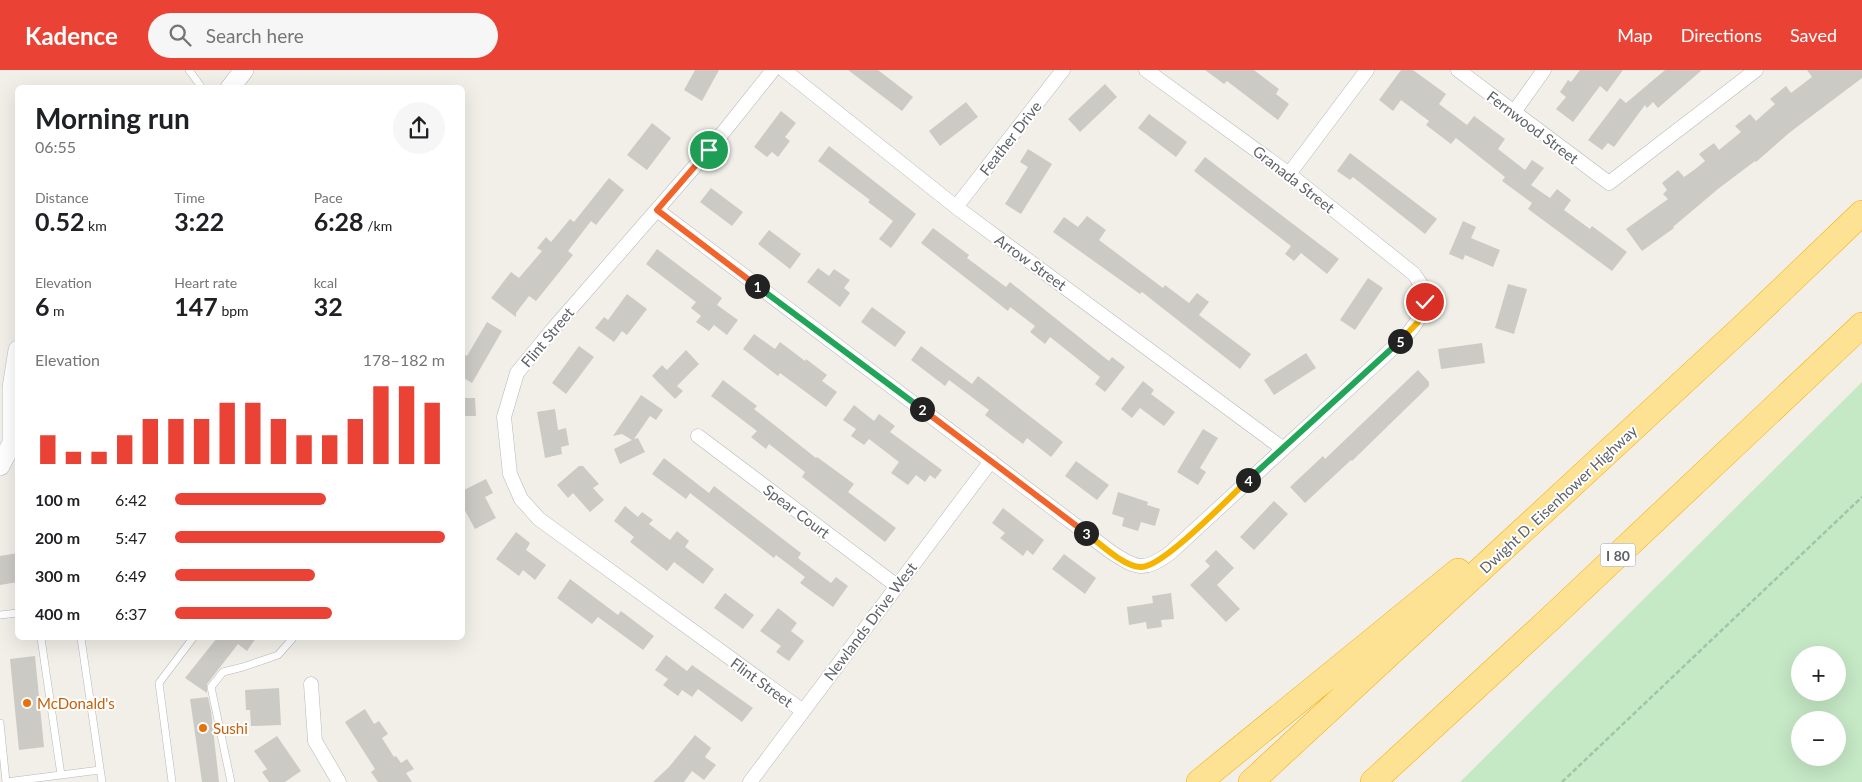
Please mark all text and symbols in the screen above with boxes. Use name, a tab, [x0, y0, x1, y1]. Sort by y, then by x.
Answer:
search box	[148, 13, 498, 58]
text: Kadence	[25, 21, 118, 50]
icon: search	[166, 21, 194, 49]
text: Search here	[206, 24, 304, 47]
text: Map	[1617, 24, 1653, 46]
text: Directions	[1681, 24, 1762, 46]
text: Saved	[1790, 24, 1837, 46]
street label: Fernwood Street	[1484, 87, 1583, 168]
street label: Feather Drive	[975, 97, 1045, 179]
text: Morning run	[35, 101, 190, 135]
button: share	[393, 102, 445, 154]
pin	[688, 129, 730, 171]
icon: arrive	[695, 136, 723, 164]
text: 06:55	[35, 137, 76, 156]
street label: Granada Street	[1250, 142, 1339, 217]
text: Distance	[35, 189, 89, 206]
text: Time	[174, 189, 205, 206]
text: Pace	[314, 189, 343, 206]
text: 0.52	[35, 206, 84, 236]
text: 3:22	[174, 206, 224, 236]
text: 6:28	[314, 206, 364, 236]
text: km	[84, 217, 107, 234]
text: /km	[364, 217, 392, 234]
street label: Arrow Street	[992, 230, 1071, 294]
text: Elevation	[35, 274, 92, 291]
text: Heart rate	[174, 274, 237, 291]
text: kcal	[314, 274, 337, 291]
pin: 1	[744, 274, 770, 298]
text: 1	[753, 278, 762, 295]
pin	[1404, 281, 1446, 323]
icon: check	[1411, 288, 1439, 316]
text: 6	[35, 291, 50, 321]
text: 147	[174, 291, 218, 321]
text: 32	[314, 291, 343, 321]
text: m	[50, 302, 65, 319]
text: bpm	[218, 302, 249, 319]
street label: Flint Street	[517, 303, 578, 371]
pin: 5	[1388, 328, 1412, 354]
text: 5	[1396, 333, 1405, 350]
text: Elevation	[35, 350, 100, 369]
text: 178–182 m	[363, 350, 445, 369]
pin: 2	[910, 396, 934, 422]
text: 2	[918, 401, 927, 418]
street label: Dwight D. Eisenhower Highway	[1476, 421, 1641, 577]
pin: 4	[1236, 468, 1260, 492]
text: 4	[1244, 472, 1253, 489]
street label: Spear Court	[760, 480, 834, 542]
text: 100 m	[35, 490, 80, 509]
text: 6:42	[115, 490, 147, 509]
pin: 3	[1074, 520, 1098, 546]
text: 3	[1082, 525, 1091, 542]
text: 200 m	[35, 528, 80, 547]
text: 5:47	[115, 528, 147, 547]
road number: I 80	[1600, 544, 1636, 566]
street label: Newlands Drive West	[820, 558, 921, 683]
text: 300 m	[35, 566, 80, 585]
text: 6:49	[115, 566, 147, 585]
text: 400 m	[35, 604, 80, 623]
text: 6:37	[115, 604, 147, 623]
map controls	[1791, 646, 1846, 766]
button: +	[1791, 646, 1846, 701]
street label: Flint Street	[727, 653, 797, 711]
place label: McDonald's	[37, 694, 115, 712]
marker: McDonald's	[21, 697, 33, 709]
button: −	[1791, 711, 1846, 766]
place label: Sushi	[213, 719, 248, 737]
marker: Sushi	[197, 722, 209, 734]

